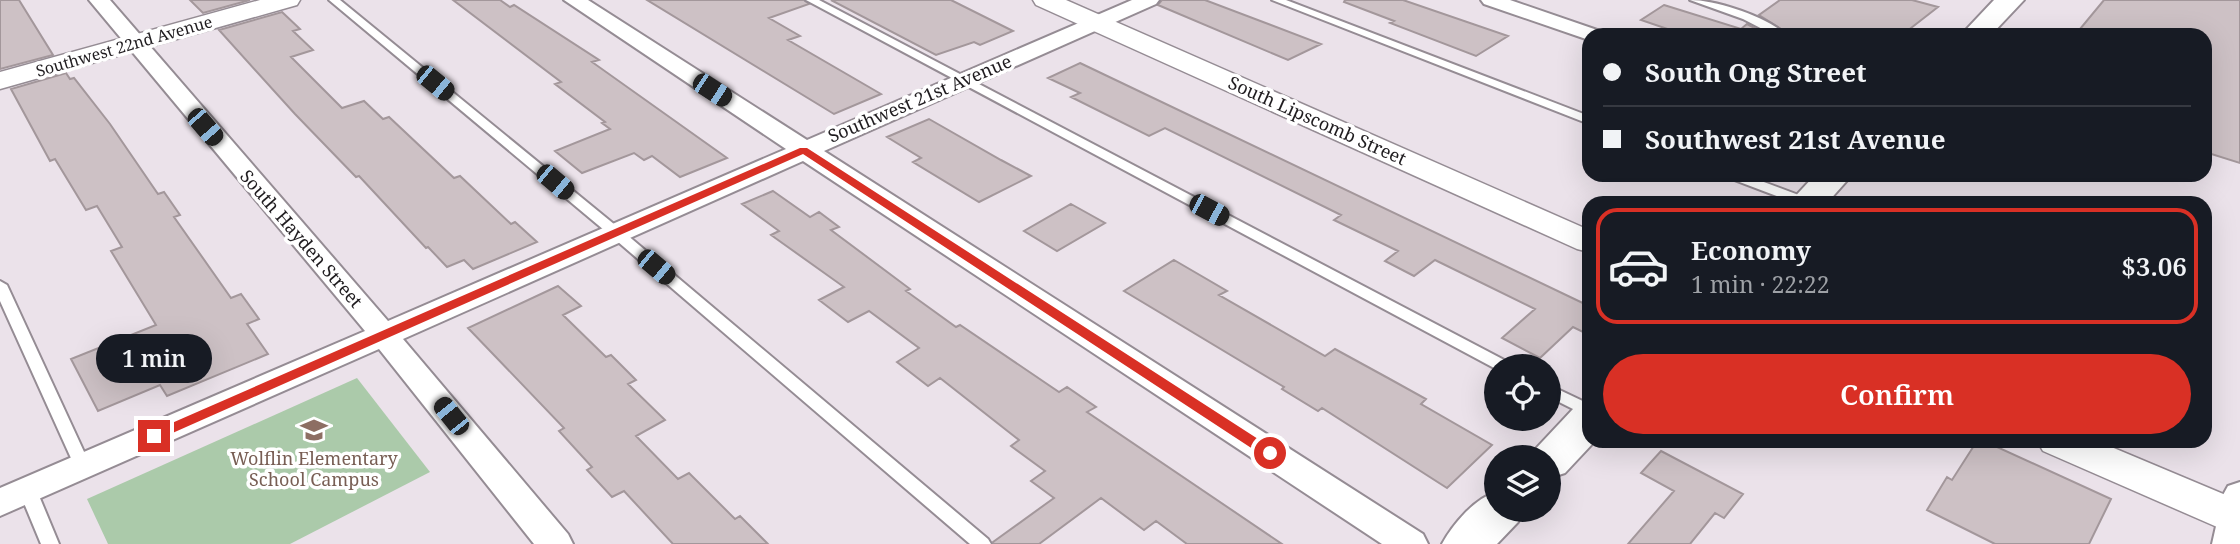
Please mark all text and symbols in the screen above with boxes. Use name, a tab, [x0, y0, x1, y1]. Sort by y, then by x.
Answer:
street label: Southwest 22nd Avenue	[33, 10, 215, 82]
street label: Southwest 21st Avenue	[824, 48, 1015, 148]
text: South Ong Street	[1645, 54, 1867, 90]
car	[413, 62, 458, 104]
car	[689, 70, 736, 110]
street label: South Lipscomb Street	[1225, 70, 1410, 170]
car	[184, 104, 227, 150]
text: Southwest 21st Avenue	[1645, 121, 1946, 157]
car	[533, 160, 578, 204]
street label: South Hayden Street	[235, 164, 368, 312]
car	[1186, 191, 1233, 229]
text: Economy	[1691, 232, 1811, 268]
icon: car	[1607, 235, 1670, 298]
car	[634, 245, 679, 289]
text: $3.06	[2121, 248, 2187, 284]
text: 1 min · 22:22	[1691, 268, 1829, 300]
callout: 1 min	[96, 334, 212, 384]
text: 1 min	[122, 342, 186, 374]
map controls	[1484, 354, 1561, 522]
button: locate	[1484, 354, 1561, 431]
button: Confirm	[1603, 354, 2191, 434]
car	[430, 393, 473, 439]
school or university icon: Wolflin Elementary School Campus	[299, 415, 329, 445]
route end	[138, 420, 170, 452]
route start	[1254, 437, 1286, 469]
button: layers	[1484, 445, 1561, 522]
place label: Wolflin Elementary School Campus	[230, 446, 399, 491]

